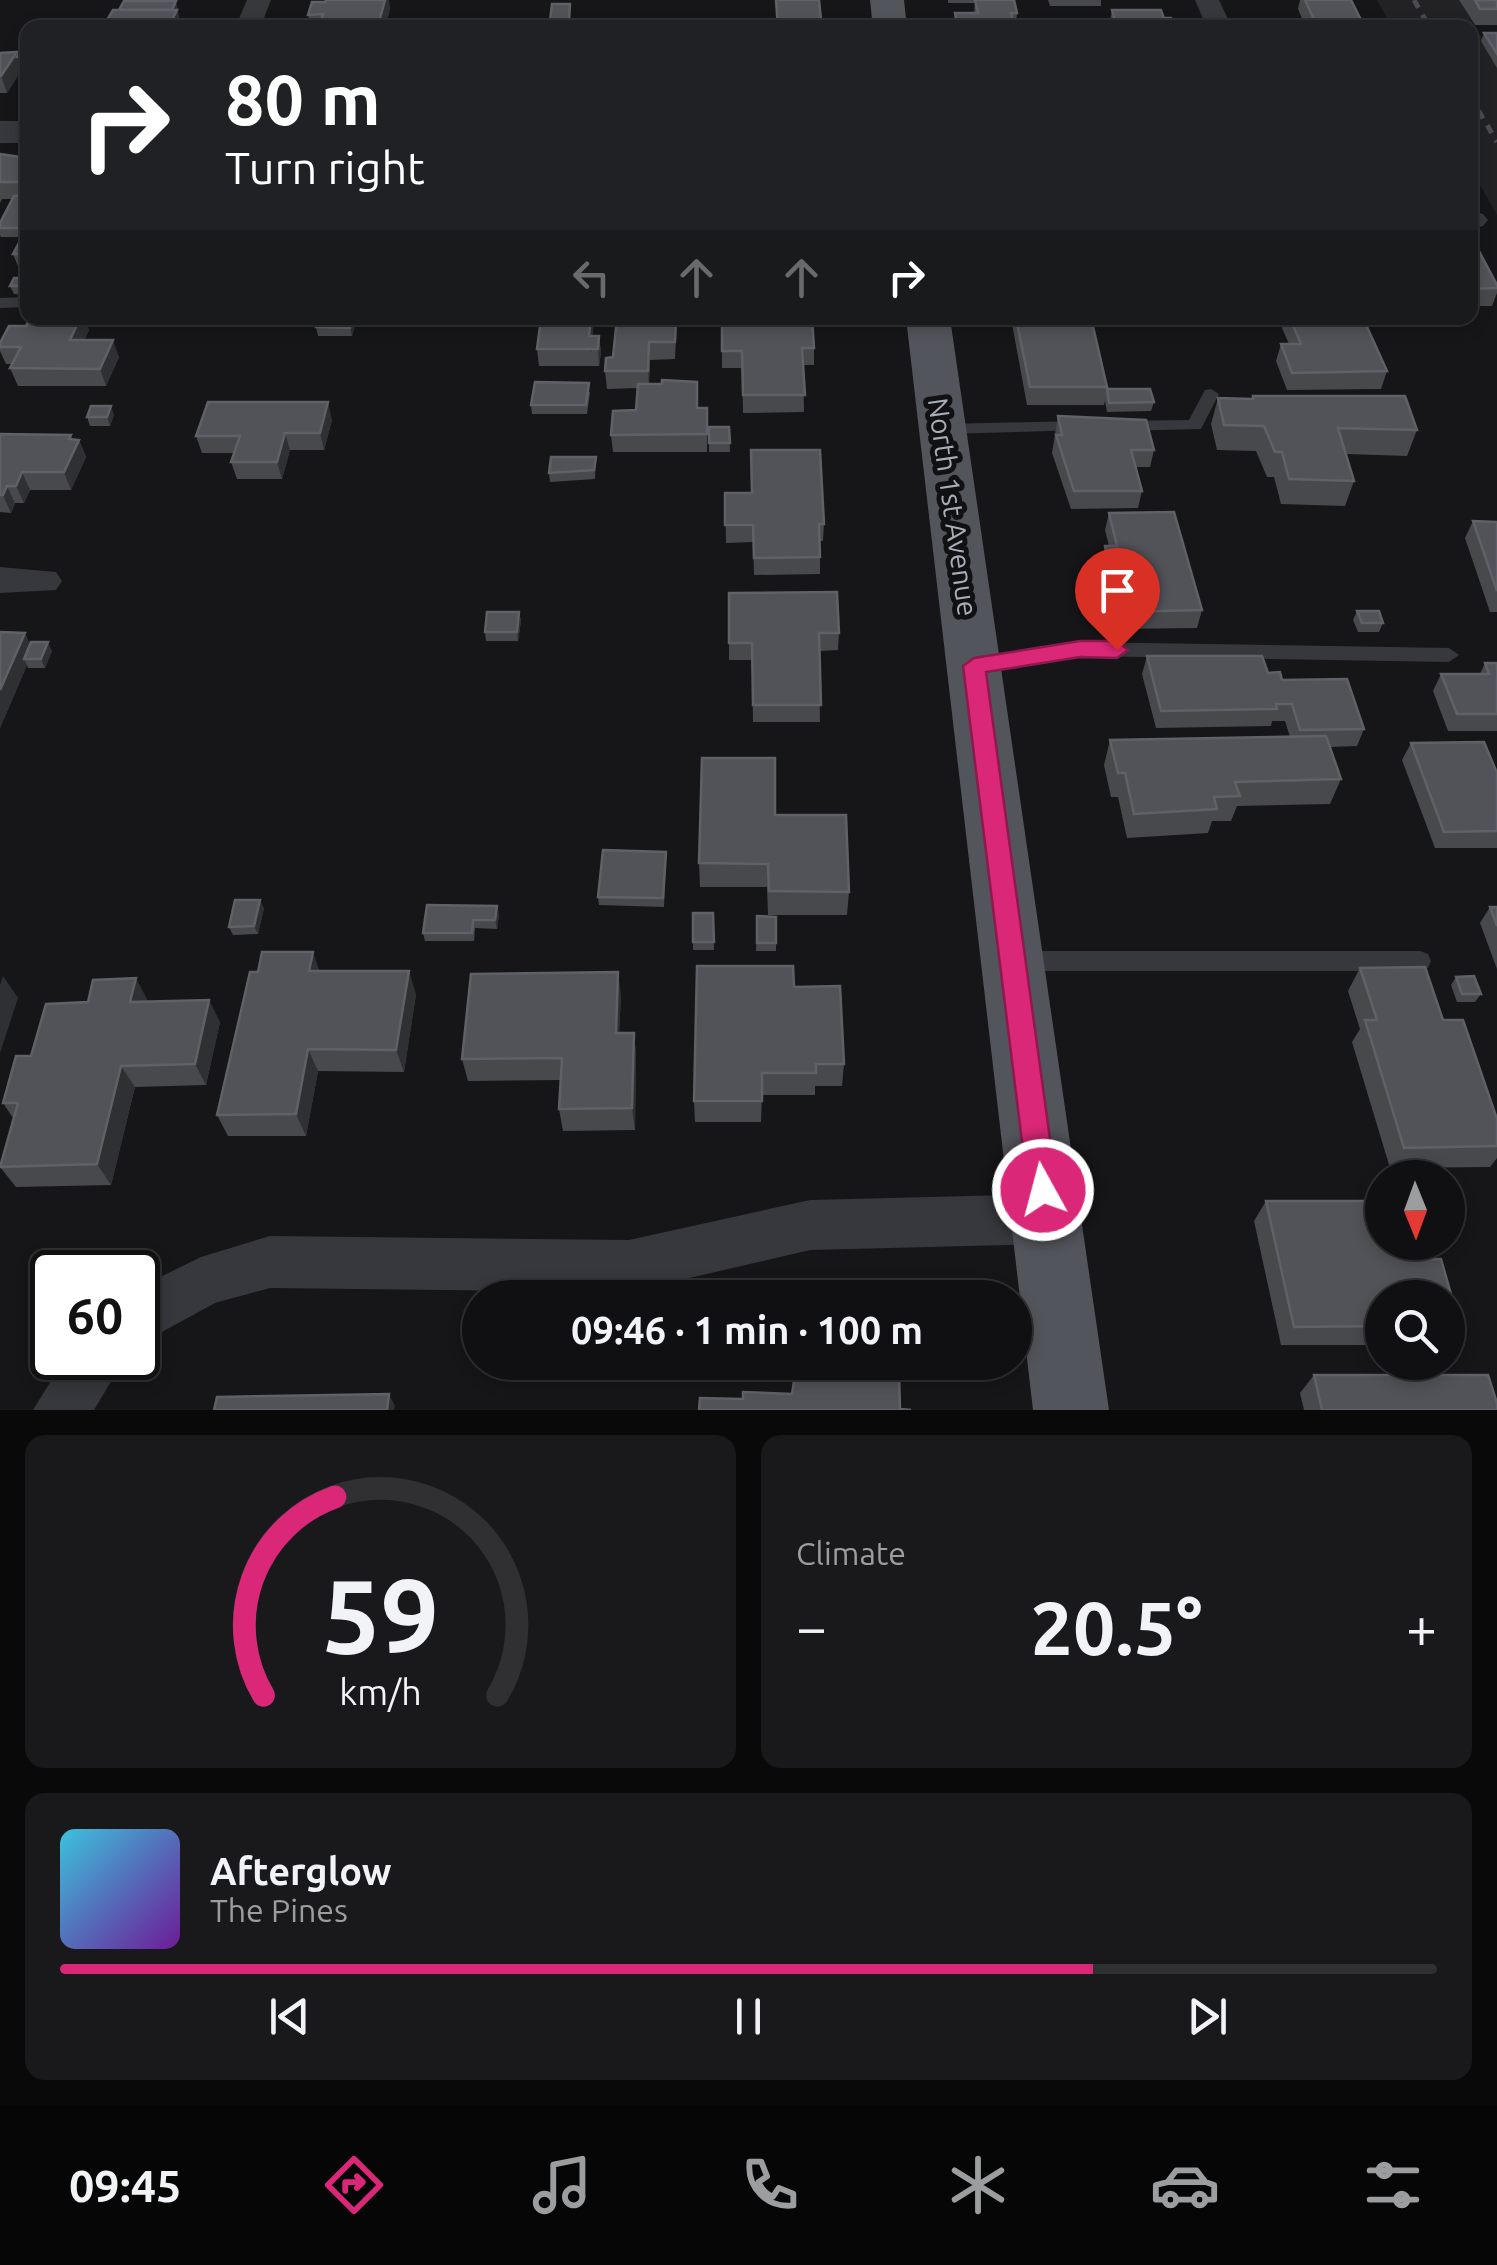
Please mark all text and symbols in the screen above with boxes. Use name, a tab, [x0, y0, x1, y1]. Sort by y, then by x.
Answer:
icon: right	[60, 60, 190, 190]
text: 80 m	[225, 60, 381, 138]
text: Turn right	[225, 142, 425, 193]
icon: left	[564, 250, 619, 305]
icon: ahead	[669, 250, 724, 305]
icon: ahead	[774, 250, 829, 305]
icon: right	[879, 250, 934, 305]
street label: North 1st Avenue	[923, 396, 984, 618]
pin	[1075, 548, 1160, 651]
icon: arrive	[1090, 563, 1145, 618]
position arrow	[991, 1138, 1095, 1242]
north arrow	[1365, 1160, 1465, 1260]
map controls	[1365, 1160, 1465, 1380]
speed limit sign: 60	[30, 1250, 160, 1380]
button: search	[1365, 1280, 1465, 1380]
text: 09:46 · 1 min · 100 m	[571, 1309, 923, 1351]
text: Climate	[796, 1535, 906, 1571]
text: 59	[322, 1556, 439, 1673]
text: 20.5°	[1031, 1585, 1202, 1669]
text: −	[796, 1596, 827, 1657]
text: +	[1406, 1596, 1437, 1657]
text: km/h	[339, 1672, 422, 1712]
text: Afterglow	[210, 1850, 392, 1892]
text: The Pines	[210, 1892, 348, 1928]
icon: previous	[262, 1989, 317, 2044]
icon: pause	[721, 1989, 776, 2044]
icon: next	[1180, 1989, 1235, 2044]
icon: directions	[319, 2150, 389, 2220]
icon: music	[527, 2150, 597, 2220]
icon: phone	[735, 2150, 805, 2220]
icon: climate	[943, 2150, 1013, 2220]
icon: car	[1150, 2150, 1220, 2220]
icon: filters	[1358, 2150, 1428, 2220]
text: 09:45	[69, 2160, 181, 2211]

